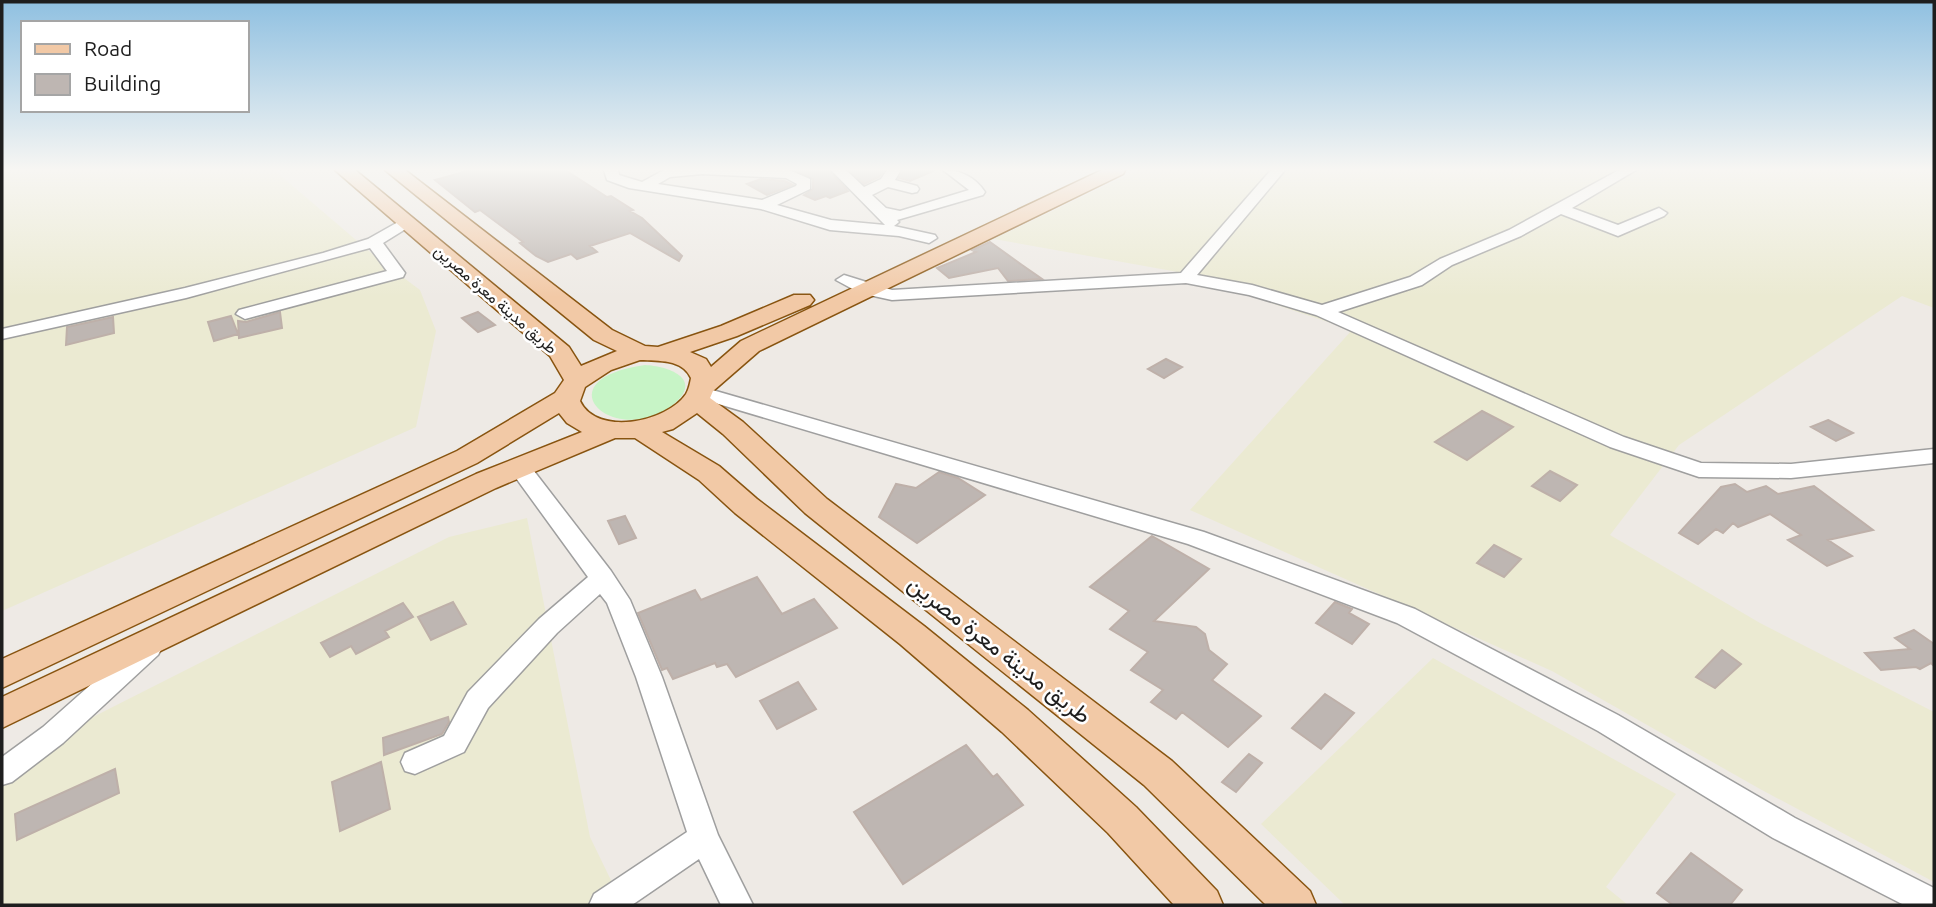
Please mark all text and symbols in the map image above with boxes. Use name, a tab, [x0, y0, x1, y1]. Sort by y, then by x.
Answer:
legend	[21, 21, 248, 112]
text: Road	[84, 36, 132, 60]
text: Building	[84, 71, 161, 95]
street label: طريق مدينة معرة مصرين	[430, 241, 561, 359]
street label: طريق مدينة معرة مصرين	[902, 570, 1096, 730]

